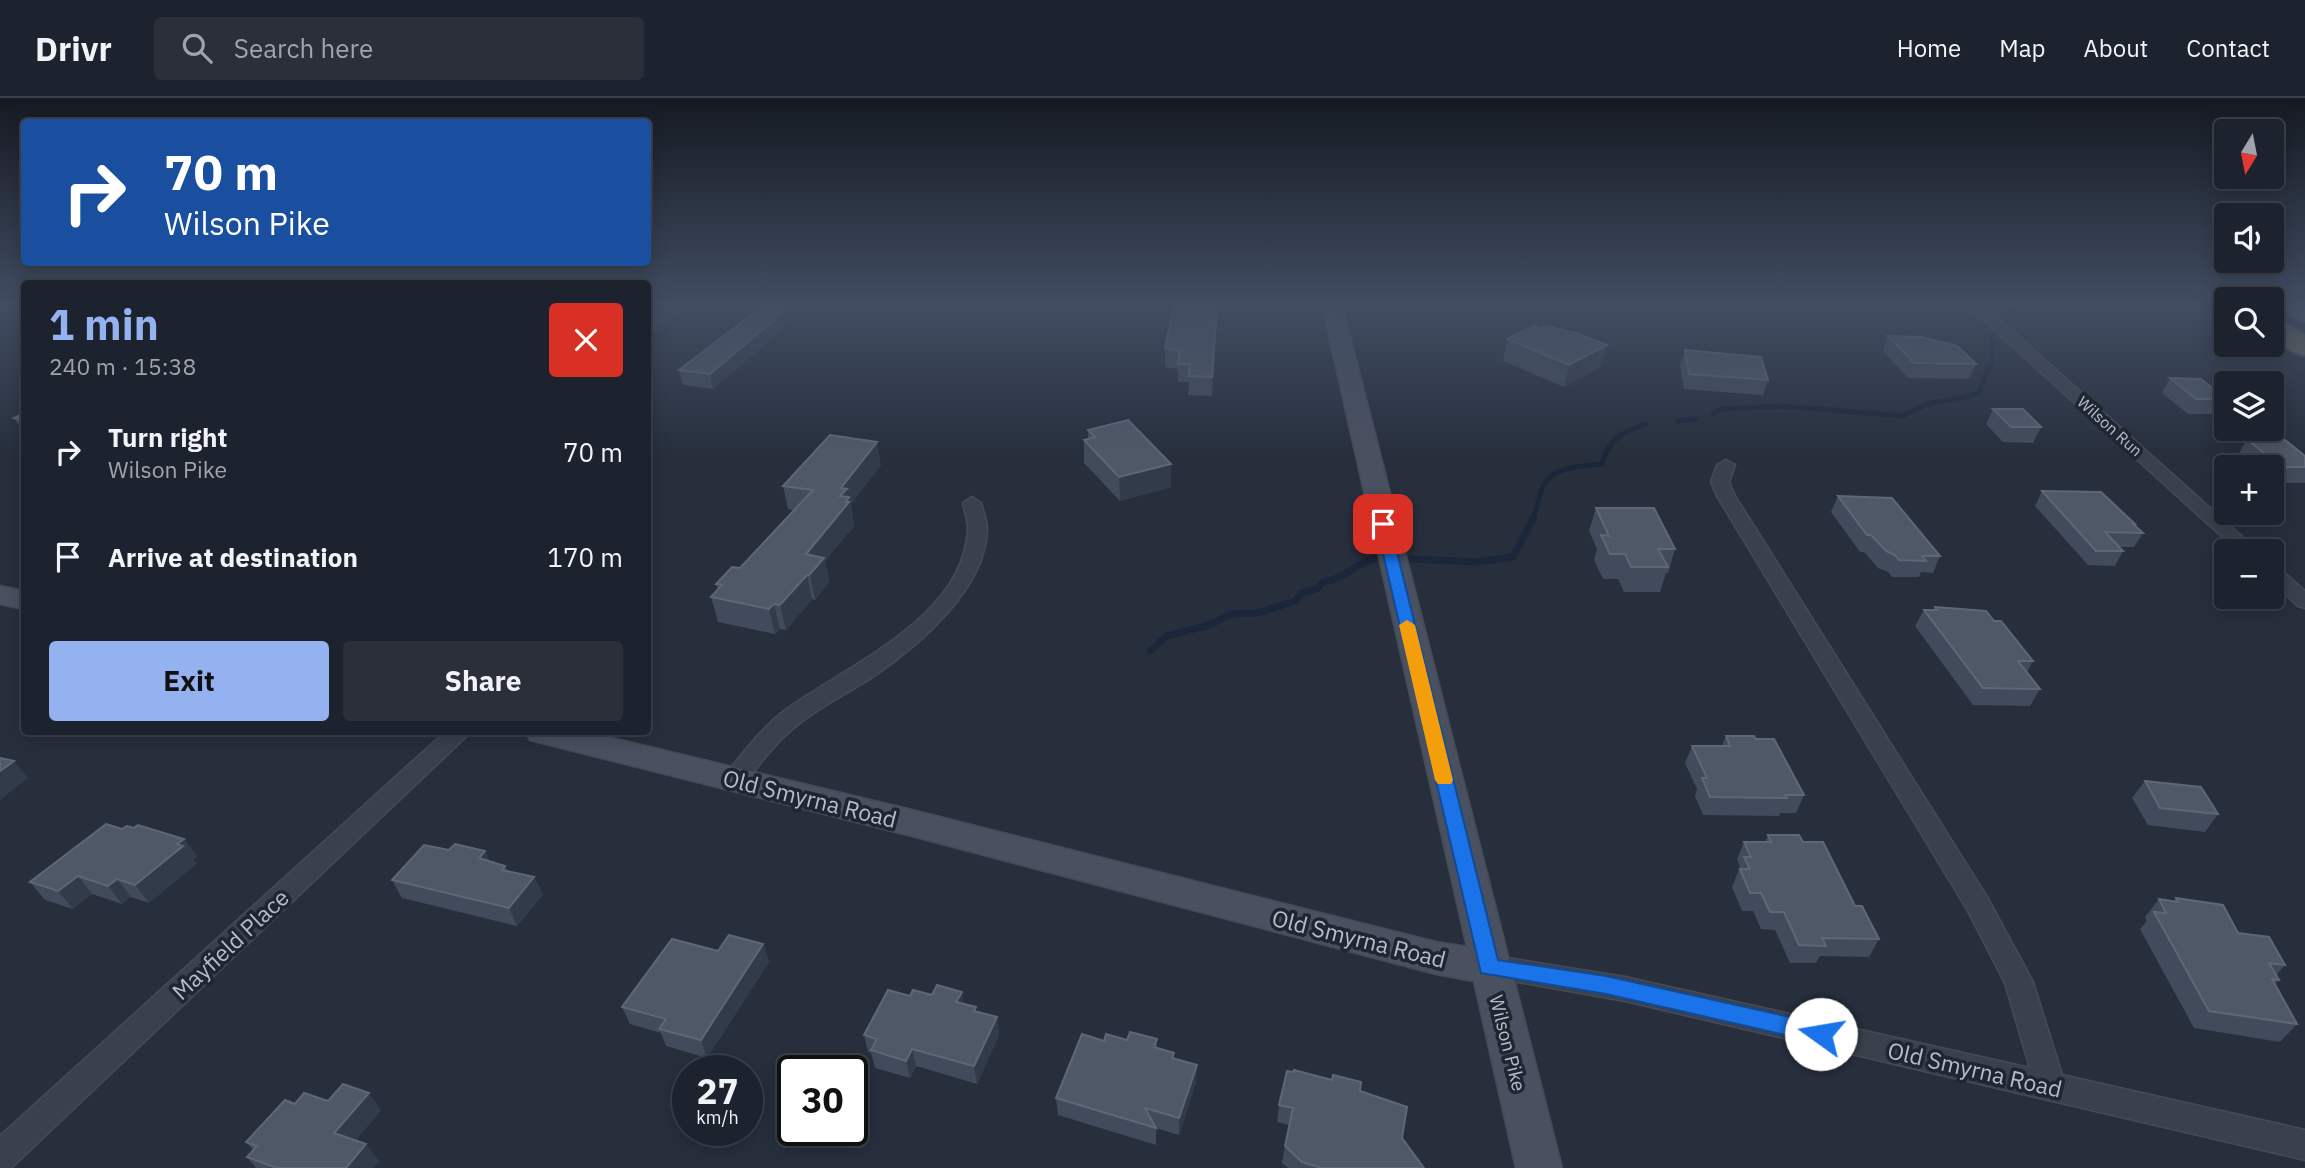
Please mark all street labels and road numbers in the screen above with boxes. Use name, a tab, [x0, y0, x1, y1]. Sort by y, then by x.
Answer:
street label: Wilson Run	[2073, 392, 2147, 460]
street label: Old Smyrna Road	[720, 762, 900, 834]
street label: Mayfield Place	[165, 882, 295, 1006]
street label: Old Smyrna Road	[1269, 902, 1449, 974]
street label: Wilson Pike	[1484, 992, 1532, 1094]
street label: Old Smyrna Road	[1885, 1034, 2065, 1104]

